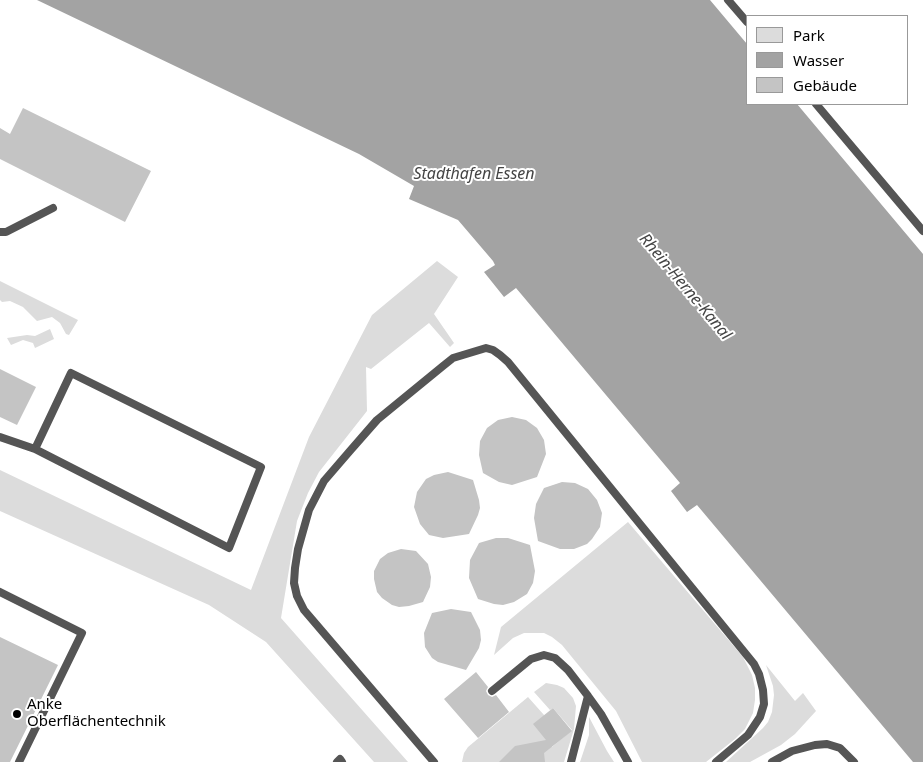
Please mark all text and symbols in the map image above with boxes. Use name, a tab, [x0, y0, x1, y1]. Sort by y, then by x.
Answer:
legend	[746, 15, 908, 105]
text: Park	[793, 25, 825, 45]
text: Wasser	[793, 50, 844, 70]
text: Gebäude	[793, 75, 857, 95]
water label: Stadthafen Essen	[413, 164, 535, 184]
water label: Rhein-Herne-Kanal	[635, 230, 735, 344]
place label: Anke Oberflächentechnik	[27, 696, 166, 731]
marker: Anke Oberflächentechnik	[11, 708, 23, 720]

